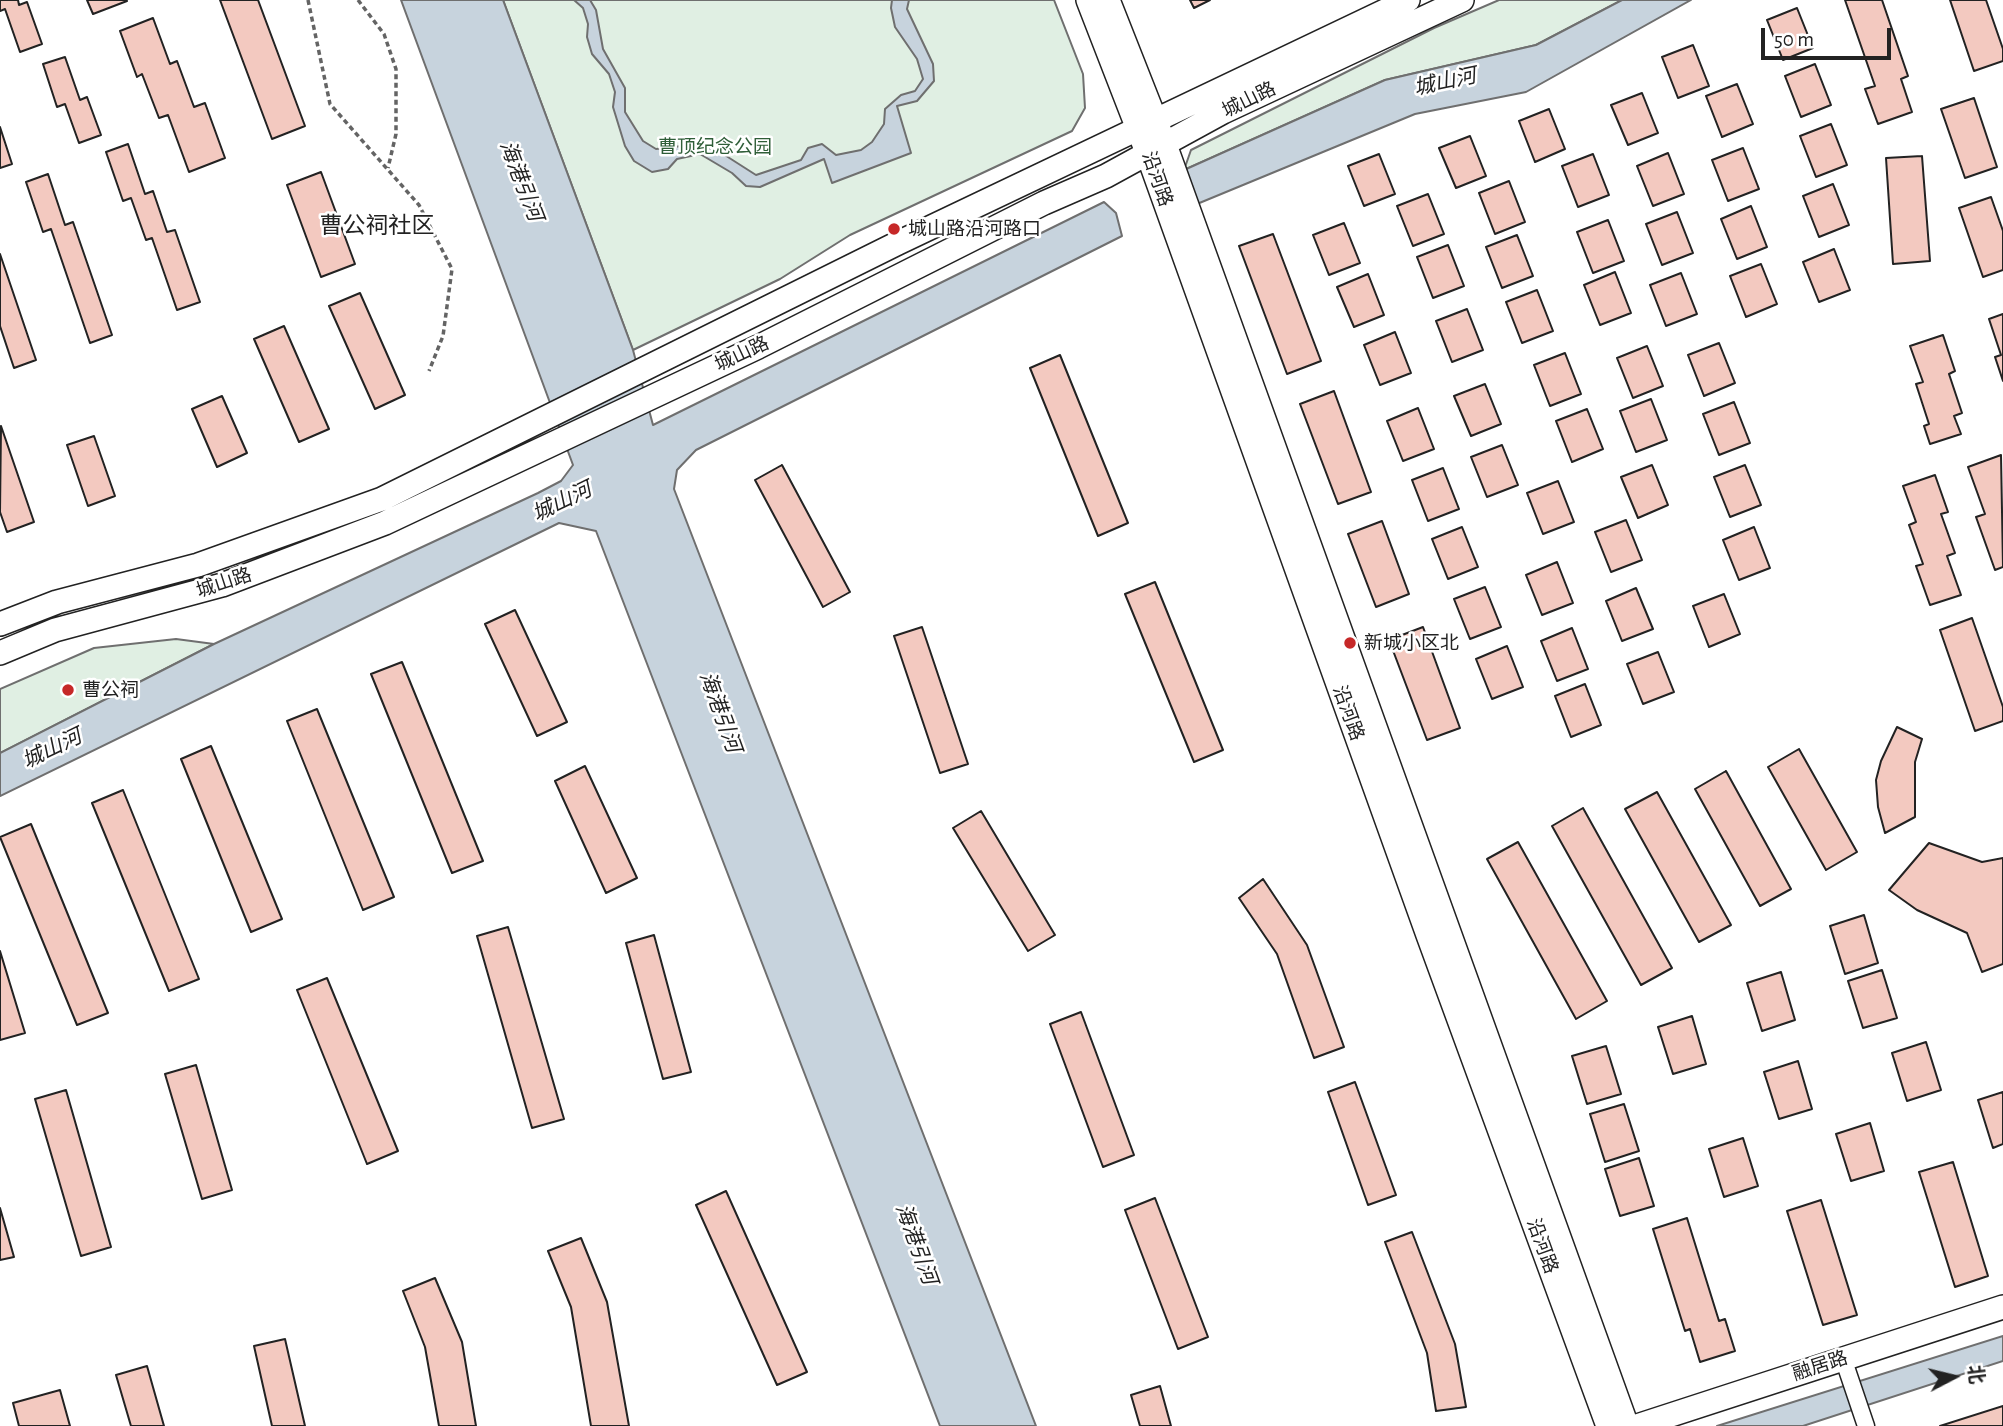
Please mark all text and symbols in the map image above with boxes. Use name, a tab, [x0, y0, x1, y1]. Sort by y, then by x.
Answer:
scale bar	[1765, 14, 1895, 58]
text: 50 m	[1774, 29, 1814, 50]
water label: 城山河	[1412, 63, 1478, 101]
street label: 城山路	[1218, 77, 1280, 123]
park label: 曹顶纪念公园	[658, 136, 772, 158]
water label: 海港引河	[494, 137, 548, 225]
street label: 沿河路	[1137, 148, 1177, 210]
district label: 曹公祠社区	[320, 212, 434, 240]
place label: 城山路沿河路口	[908, 218, 1041, 240]
marker: 城山路沿河路口	[886, 221, 902, 237]
street label: 城山路	[711, 332, 773, 376]
water label: 城山河	[528, 477, 596, 527]
street label: 城山路	[193, 563, 255, 603]
place label: 新城小区北	[1364, 632, 1459, 654]
marker: 新城小区北	[1342, 635, 1358, 651]
water label: 海港引河	[694, 668, 746, 756]
place label: 曹公祠	[82, 679, 139, 701]
marker: 曹公祠	[60, 682, 76, 698]
street label: 沿河路	[1328, 682, 1368, 744]
water label: 城山河	[18, 724, 86, 774]
water label: 海港引河	[890, 1200, 942, 1288]
street label: 沿河路	[1522, 1215, 1562, 1277]
north arrow	[1919, 1342, 1989, 1412]
street label: 融居路	[1789, 1346, 1851, 1386]
text: 北	[1965, 1364, 1986, 1385]

